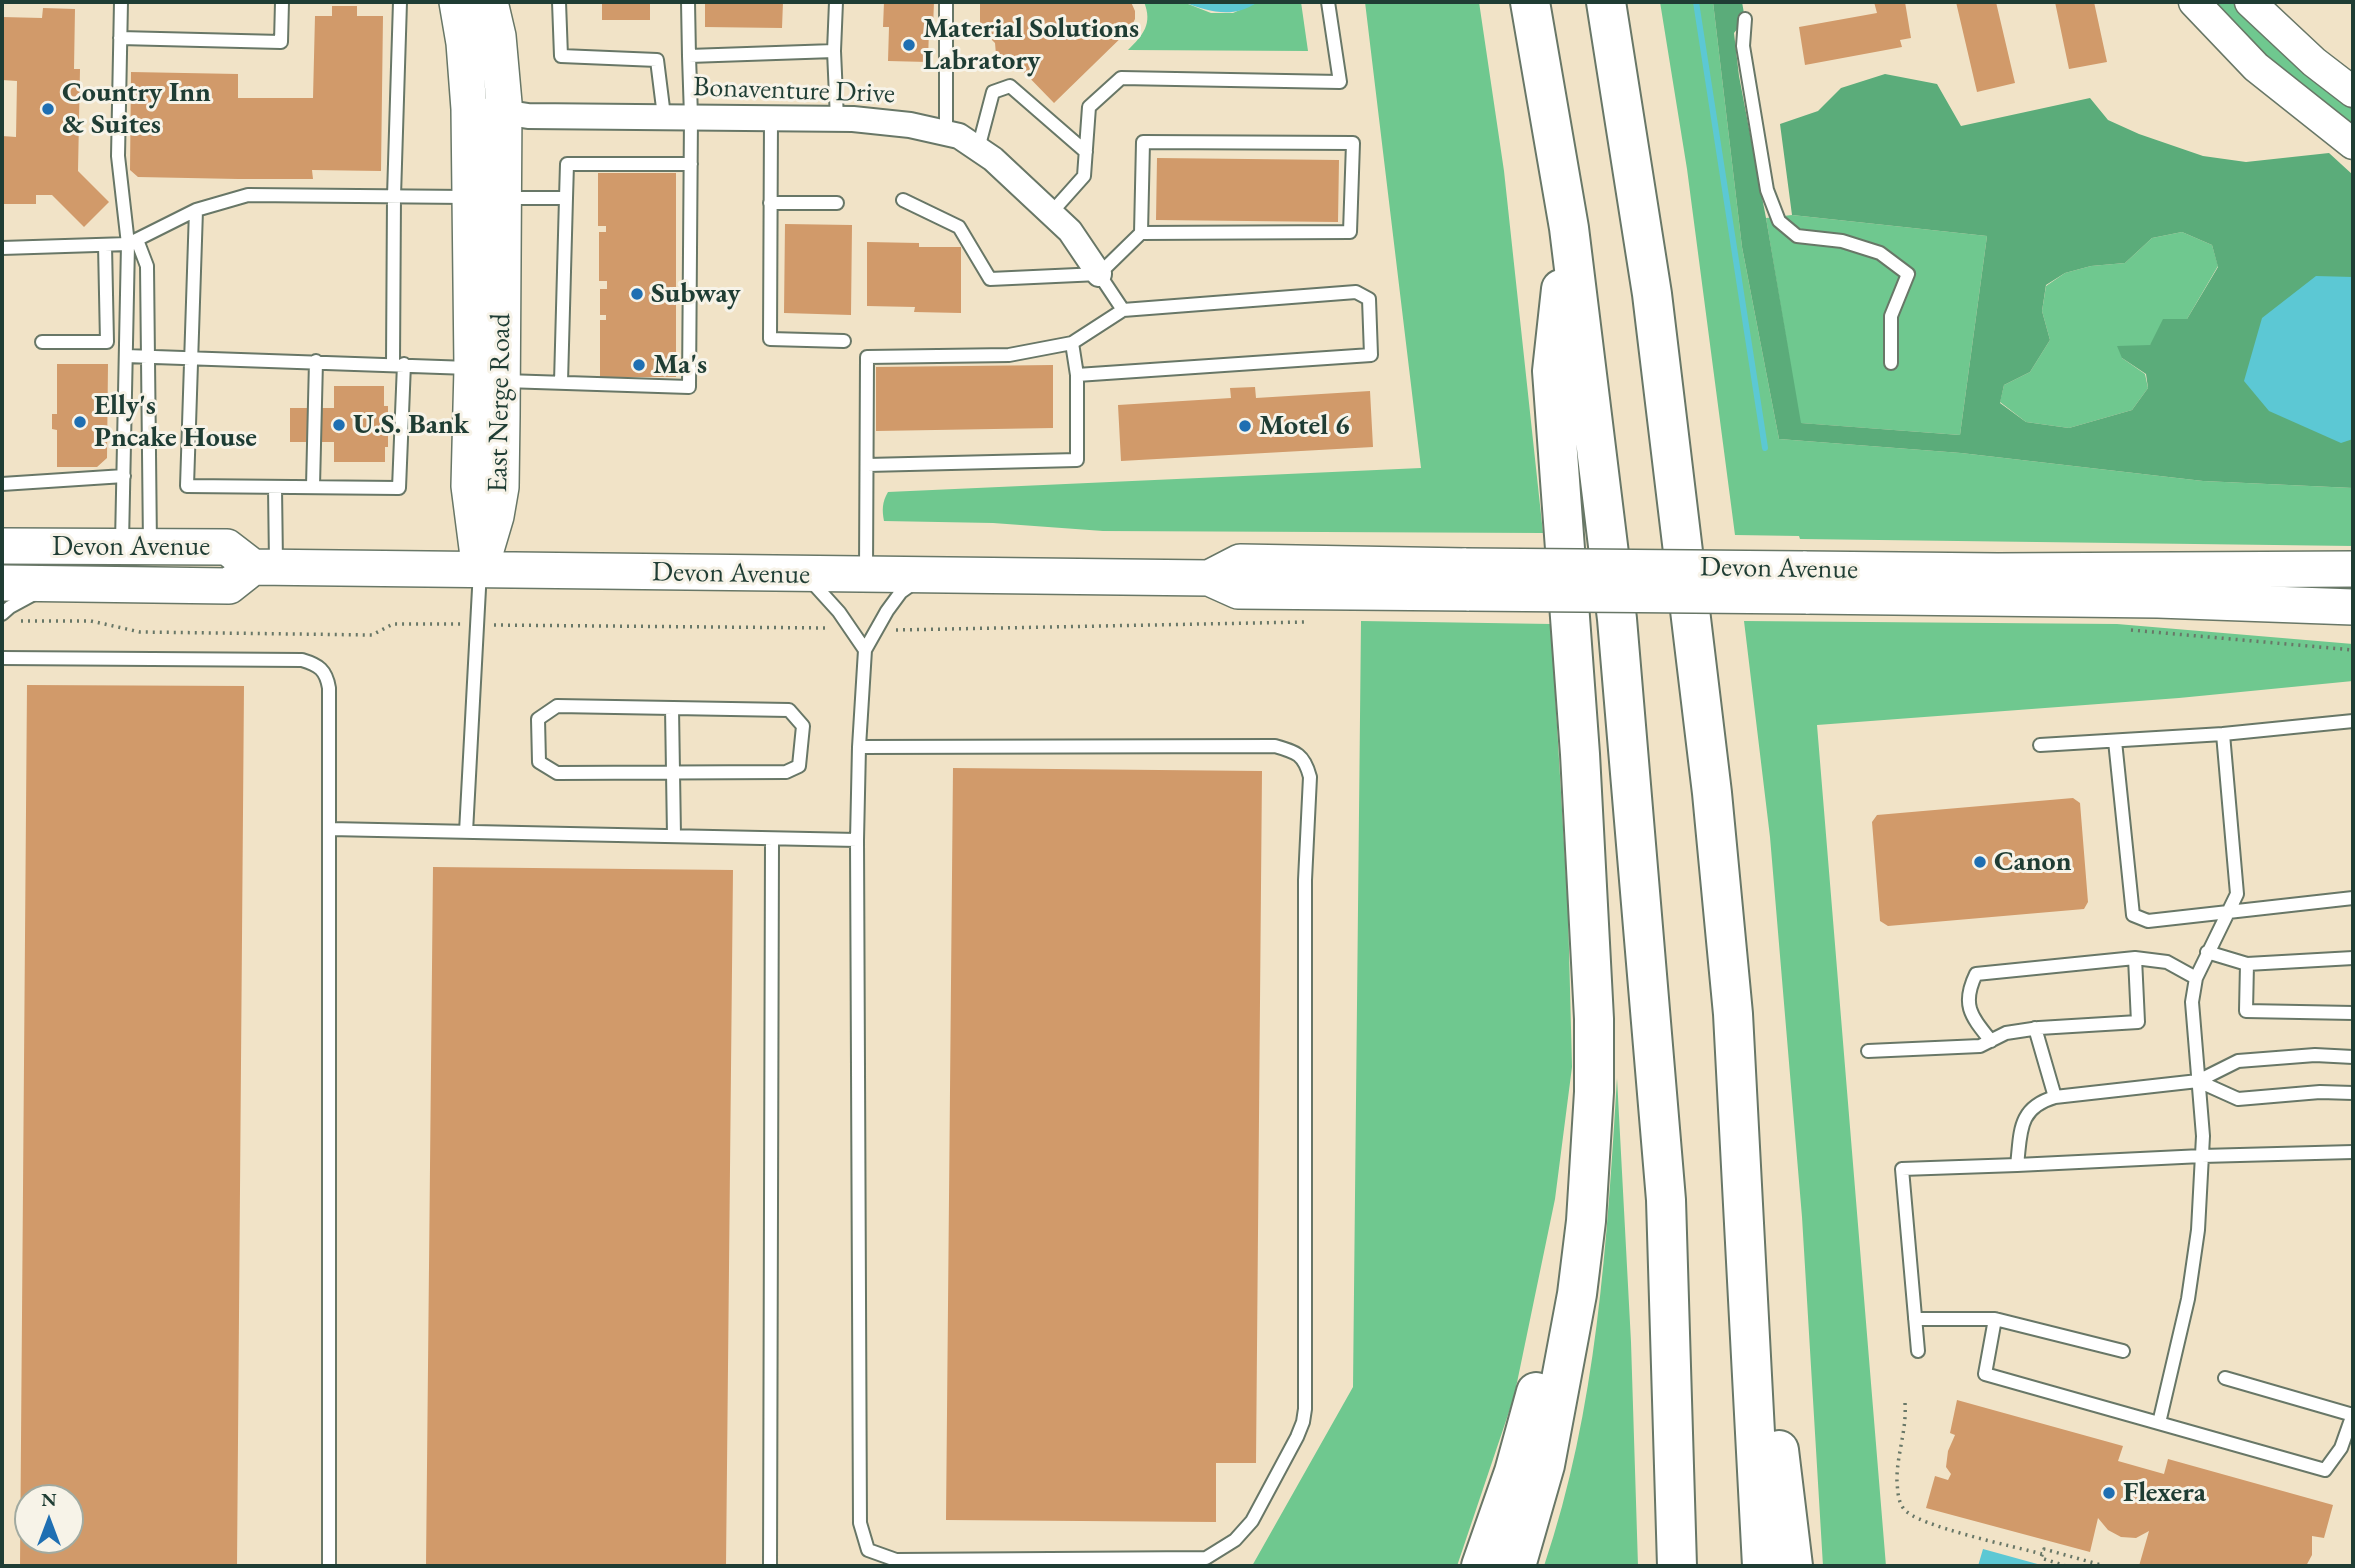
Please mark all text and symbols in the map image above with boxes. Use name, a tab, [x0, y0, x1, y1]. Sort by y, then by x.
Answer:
place label: Material Solutions Labratory	[923, 12, 1139, 78]
marker: Material Solutions Labratory	[901, 37, 917, 53]
street label: Bonaventure Drive	[692, 71, 896, 111]
place label: Country Inn & Suites	[62, 76, 211, 142]
marker: Country Inn & Suites	[40, 101, 56, 117]
place label: Subway	[651, 277, 740, 311]
marker: Subway	[629, 286, 645, 302]
street label: East Nerge Road	[482, 313, 518, 493]
place label: Ma's	[653, 348, 707, 382]
marker: Ma's	[631, 357, 647, 373]
place label: Elly's Pncake House	[94, 389, 257, 455]
place label: U.S. Bank	[353, 408, 469, 442]
place label: Motel 6	[1259, 409, 1350, 443]
marker: Elly's Pncake House	[72, 414, 88, 430]
marker: U.S. Bank	[331, 417, 347, 433]
marker: Motel 6	[1237, 418, 1253, 434]
street label: Devon Avenue	[52, 530, 210, 564]
street label: Devon Avenue	[1700, 551, 1858, 587]
street label: Devon Avenue	[652, 556, 810, 592]
place label: Canon	[1994, 845, 2072, 879]
marker: Canon	[1972, 854, 1988, 870]
place label: Flexera	[2123, 1476, 2206, 1510]
north arrow	[14, 1484, 84, 1554]
marker: Flexera	[2101, 1485, 2117, 1501]
text: N	[41, 1487, 57, 1512]

